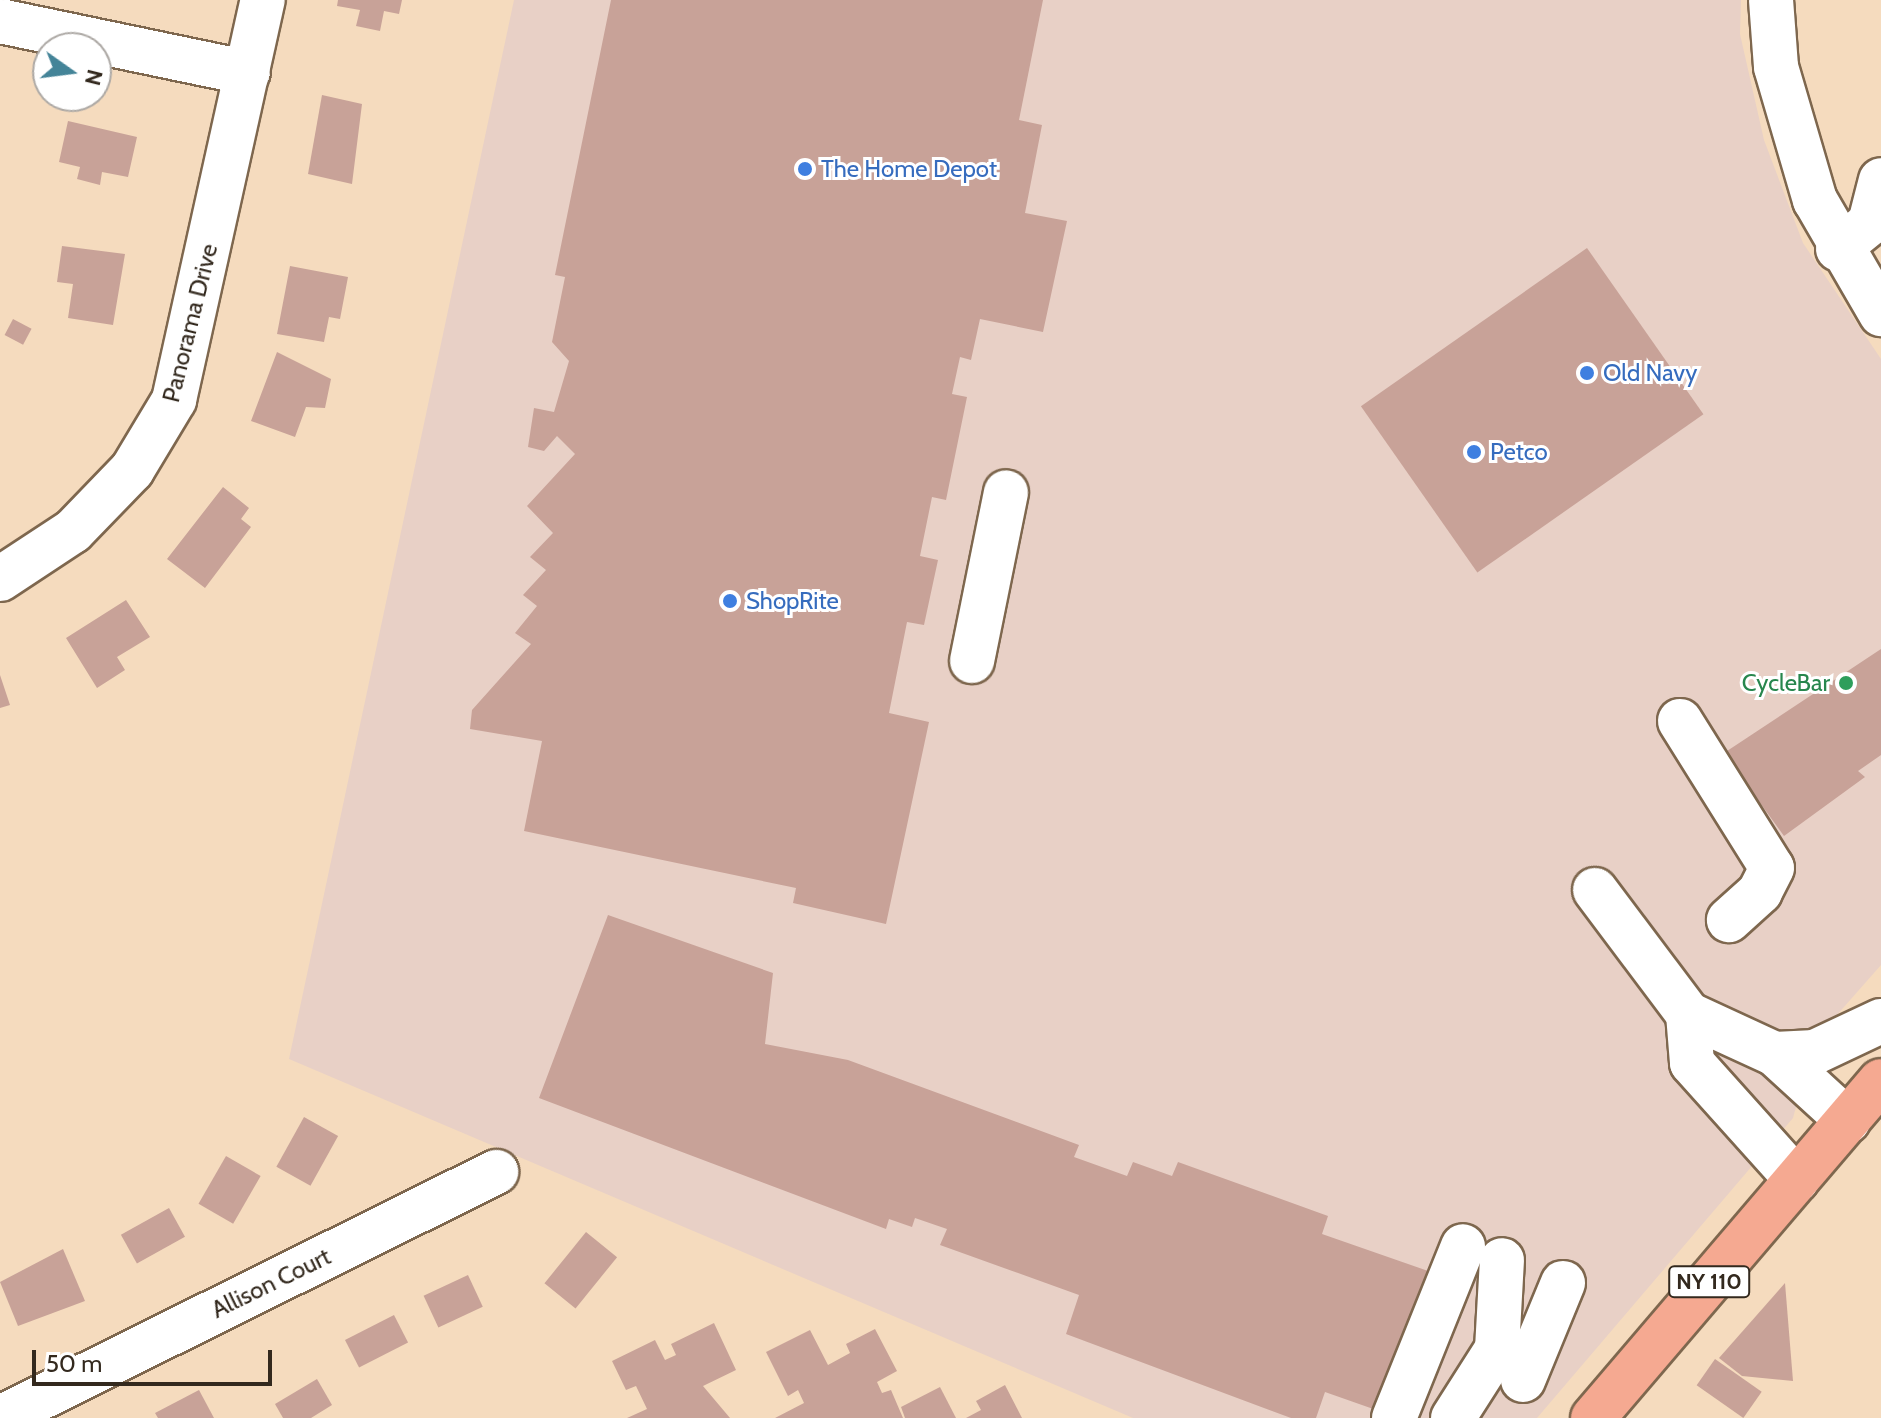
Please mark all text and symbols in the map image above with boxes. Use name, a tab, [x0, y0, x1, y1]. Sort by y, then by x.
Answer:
north arrow	[32, 32, 112, 112]
text: N	[79, 67, 109, 88]
place label: The Home Depot	[821, 155, 997, 183]
marker: The Home Depot	[796, 160, 814, 178]
street label: Panorama Drive	[156, 241, 224, 405]
place label: Old Navy	[1603, 359, 1697, 387]
marker: Old Navy	[1578, 364, 1596, 382]
place label: Petco	[1490, 438, 1548, 466]
marker: Petco	[1465, 443, 1483, 461]
place label: ShopRite	[746, 587, 839, 615]
marker: ShopRite	[721, 592, 739, 610]
place label: CycleBar	[1742, 669, 1830, 697]
marker: CycleBar	[1837, 674, 1855, 692]
street label: Allison Court	[207, 1242, 335, 1324]
road number: NY 110	[1667, 1264, 1751, 1300]
scale bar	[36, 1334, 276, 1384]
text: 50 m	[46, 1349, 102, 1378]

